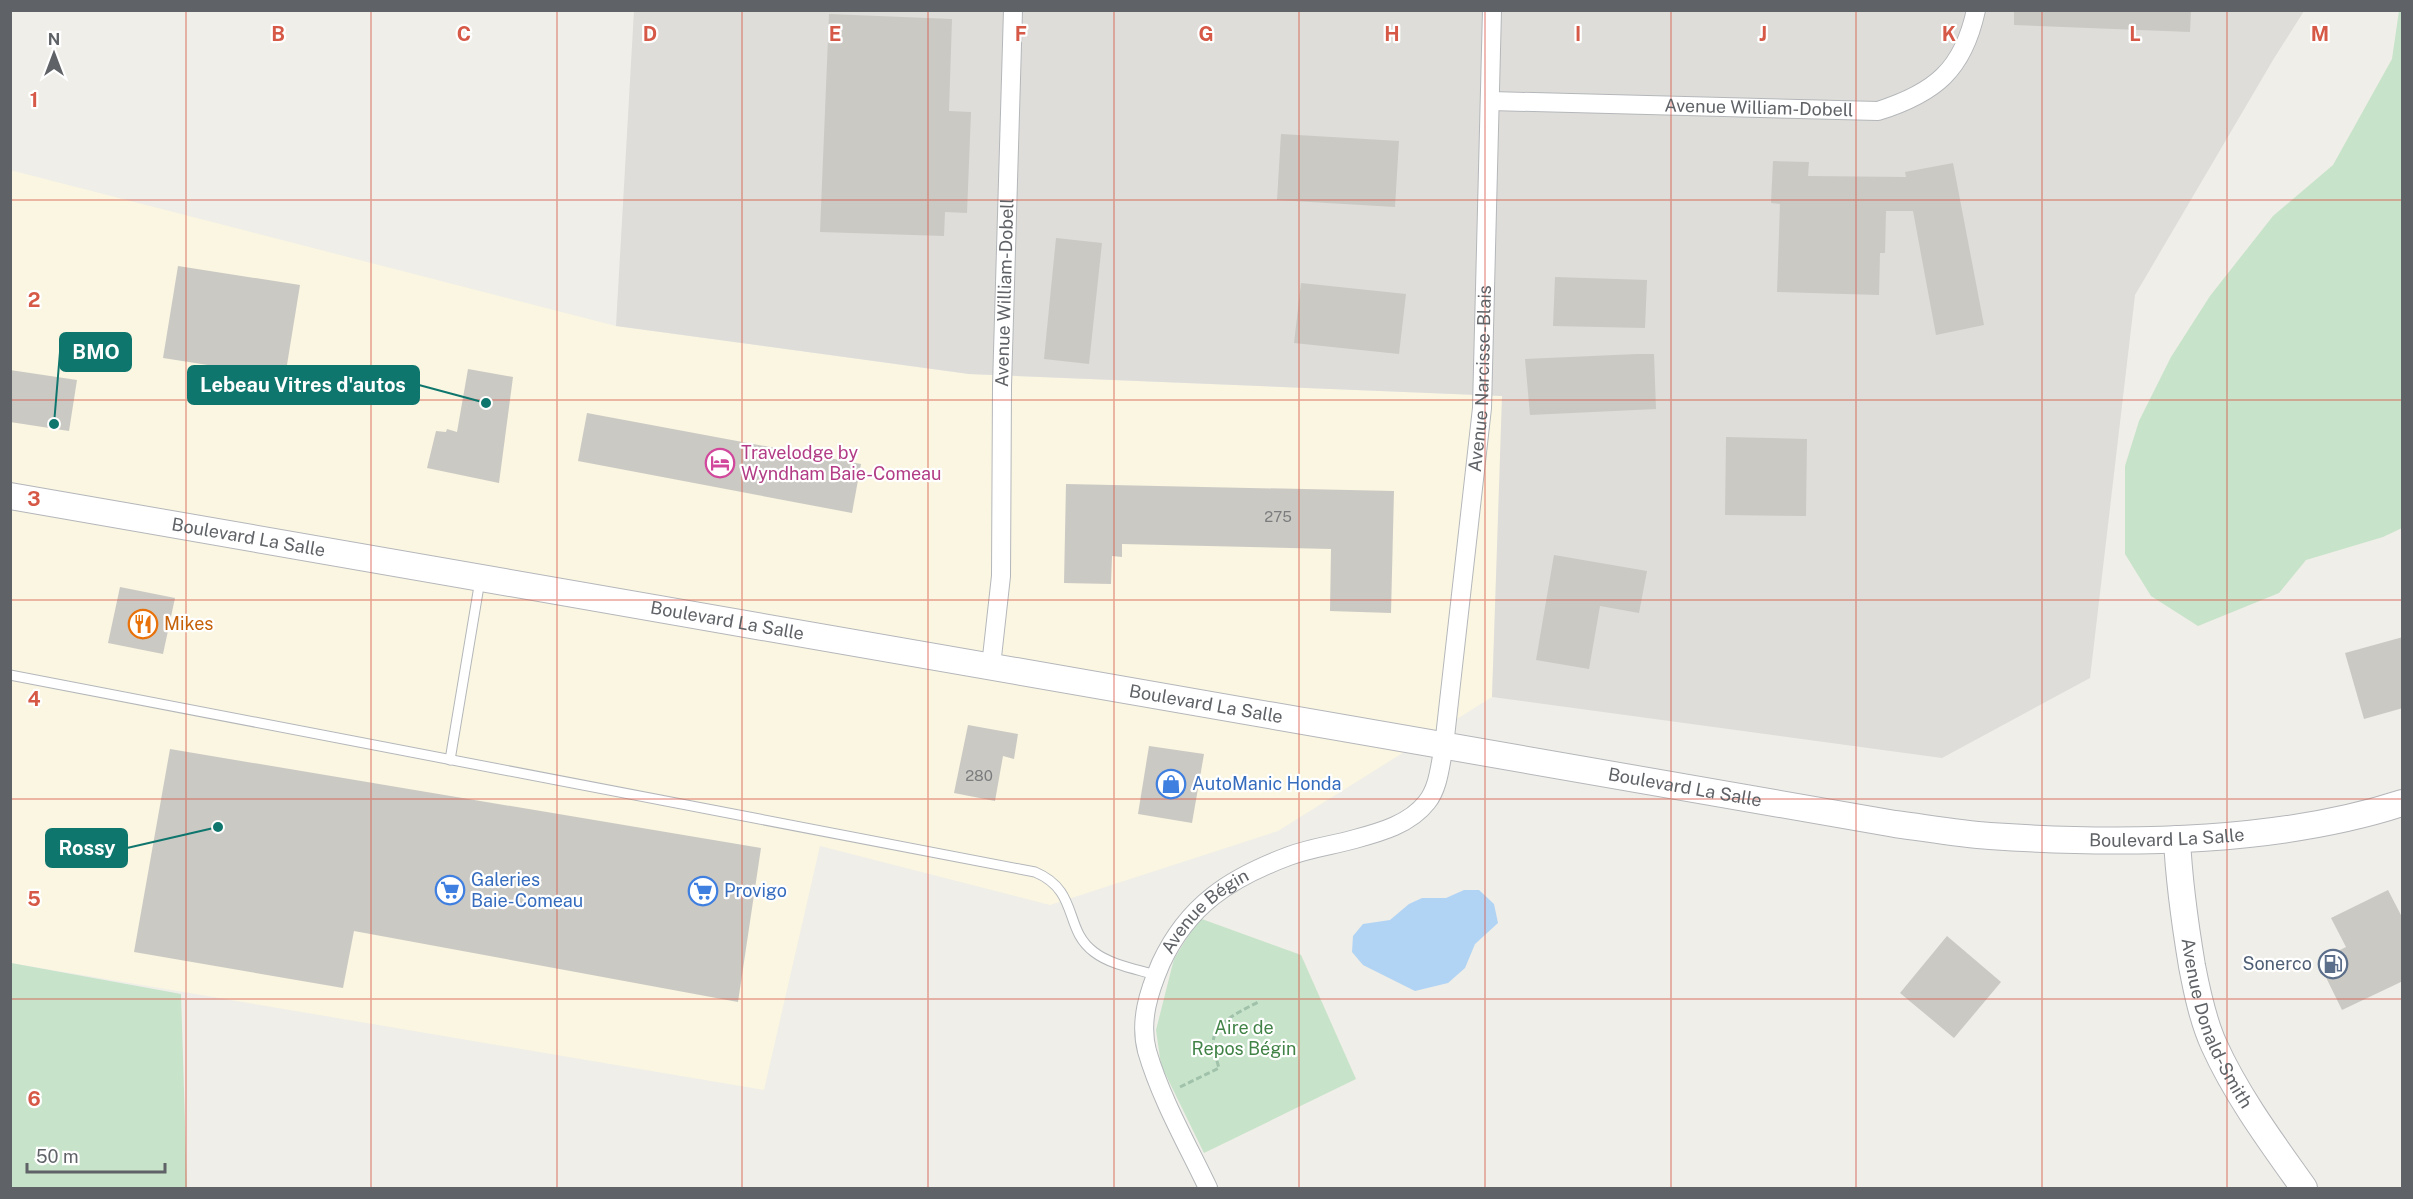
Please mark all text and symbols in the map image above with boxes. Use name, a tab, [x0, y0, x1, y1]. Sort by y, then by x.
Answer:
text: B	[271, 22, 285, 46]
text: C	[457, 22, 471, 46]
text: D	[643, 22, 657, 46]
text: E	[829, 22, 841, 46]
text: F	[1015, 22, 1027, 46]
text: G	[1198, 22, 1214, 46]
text: H	[1384, 22, 1400, 46]
text: I	[1575, 22, 1581, 46]
text: J	[1759, 22, 1767, 46]
text: K	[1942, 22, 1956, 46]
text: L	[2129, 22, 2141, 46]
text: M	[2311, 22, 2329, 46]
north arrow	[24, 24, 84, 84]
text: N	[48, 30, 60, 49]
text: 1	[30, 88, 38, 112]
street label: Avenue William-Dobell	[1664, 94, 1854, 120]
street label: Avenue William-Dobell	[991, 198, 1017, 387]
street label: Avenue Narcisse-Blais	[1464, 285, 1495, 473]
text: 2	[28, 288, 40, 312]
callout: BMO	[60, 333, 131, 371]
text: BMO	[72, 340, 120, 364]
callout: Lebeau Vitres d'autos	[188, 366, 419, 404]
text: Lebeau Vitres d'autos	[200, 373, 406, 397]
place label: Travelodge by Wyndham Baie-Comeau	[741, 442, 942, 484]
hotel icon: Travelodge by Wyndham Baie-Comeau	[704, 447, 736, 479]
text: 3	[27, 487, 41, 511]
house number: 275	[1264, 508, 1292, 525]
street label: Boulevard La Salle	[170, 513, 327, 561]
street label: Boulevard La Salle	[649, 597, 806, 644]
restaurant icon: Mikes	[127, 608, 159, 640]
place label: Mikes	[164, 613, 213, 634]
street label: Boulevard La Salle	[1128, 680, 1285, 727]
text: 4	[27, 687, 41, 711]
street label: Boulevard La Salle	[1606, 763, 1763, 811]
house number: 280	[965, 767, 993, 784]
shop icon: AutoManic Honda	[1155, 768, 1187, 800]
place label: AutoManic Honda	[1192, 773, 1342, 794]
street label: Boulevard La Salle	[2089, 824, 2245, 851]
callout: Rossy	[46, 829, 127, 867]
text: Rossy	[58, 836, 116, 860]
street label: Avenue Bégin	[1157, 864, 1252, 957]
place label: Galeries Baie-Comeau	[471, 869, 583, 911]
supermarket icon: Galeries Baie-Comeau	[434, 874, 466, 906]
supermarket icon: Provigo	[687, 875, 719, 907]
place label: Provigo	[724, 880, 787, 901]
text: 5	[27, 887, 41, 911]
street label: Avenue Donald-Smith	[2178, 936, 2257, 1112]
fuel station icon: Sonerco	[2317, 948, 2349, 980]
place label: Sonerco	[2242, 953, 2312, 974]
park label: Aire de Repos Bégin	[1192, 1017, 1296, 1059]
text: 6	[27, 1087, 41, 1111]
scale bar	[27, 1136, 165, 1174]
text: 50 m	[36, 1146, 79, 1167]

